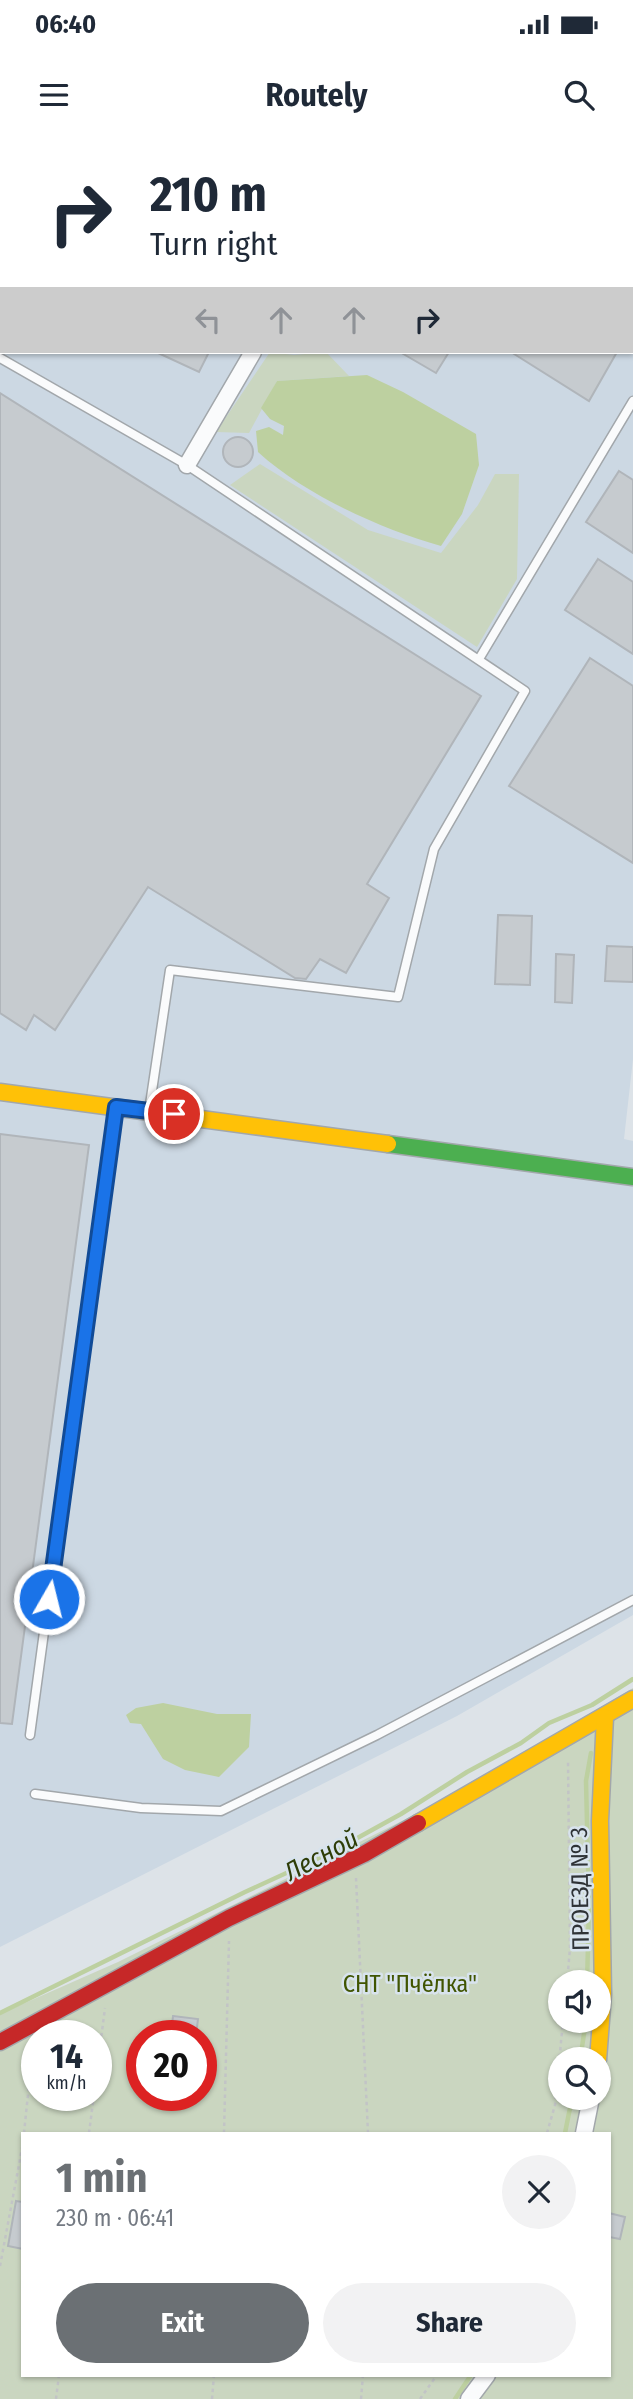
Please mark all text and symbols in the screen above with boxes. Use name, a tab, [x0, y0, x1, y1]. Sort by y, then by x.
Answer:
text: 06:40	[35, 9, 96, 40]
icon: menu	[35, 76, 73, 114]
text: Routely	[266, 76, 367, 114]
icon: search	[560, 76, 598, 114]
text: 210 m	[150, 165, 267, 224]
icon: right	[35, 168, 126, 259]
text: Turn right	[150, 225, 277, 263]
icon: left	[189, 301, 227, 339]
icon: ahead	[262, 301, 300, 339]
icon: ahead	[335, 301, 373, 339]
icon: right	[408, 301, 446, 339]
pin	[144, 1084, 204, 1144]
icon: arrive	[155, 1095, 193, 1133]
position arrow	[12, 1562, 86, 1636]
water label: Лесной	[278, 1823, 364, 1888]
street label: ПРОЕЗД № 3	[565, 1827, 595, 1951]
park label: СНТ "Пчёлка"	[343, 1970, 477, 1998]
map controls	[548, 1970, 611, 2110]
button: sound	[548, 1970, 611, 2033]
speed limit sign: 20	[126, 2020, 217, 2111]
text: 14	[50, 2035, 83, 2077]
button: search	[548, 2047, 611, 2110]
text: km/h	[46, 2072, 87, 2094]
text: 1 min	[56, 2153, 147, 2203]
button: close	[502, 2155, 576, 2229]
text: 230 m · 06:41	[56, 2204, 174, 2232]
button: Exit	[56, 2283, 309, 2363]
button: Share	[323, 2283, 576, 2363]

